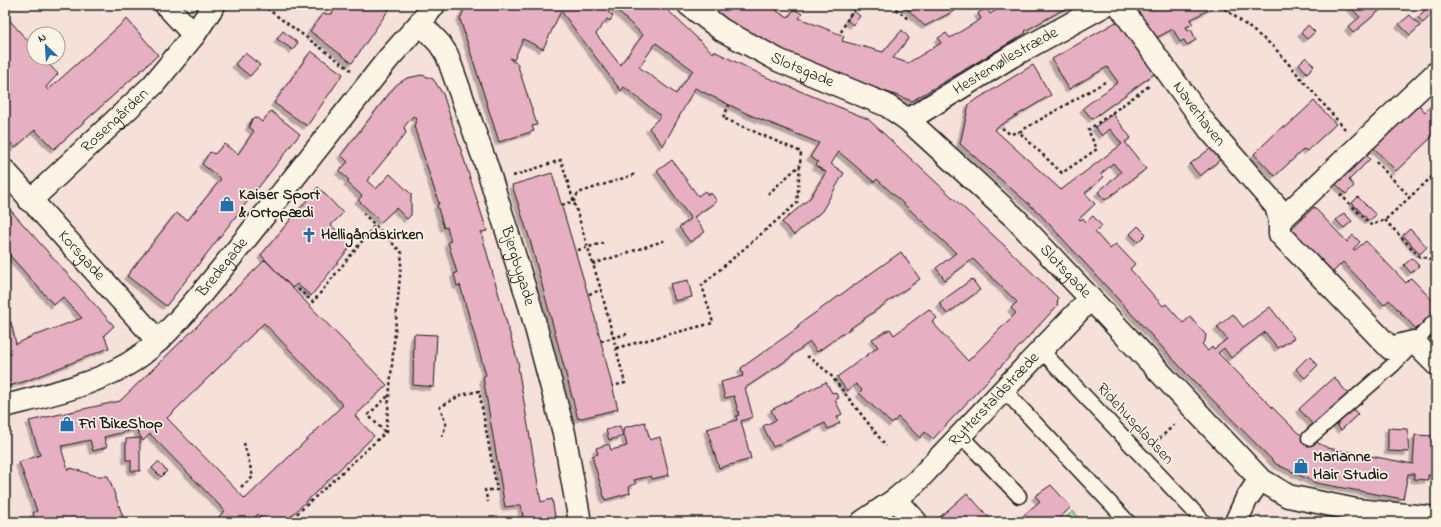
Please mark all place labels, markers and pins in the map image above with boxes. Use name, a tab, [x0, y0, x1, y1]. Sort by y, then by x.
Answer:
place label: Kaiser Sport & Ortopædi	[238, 183, 321, 225]
shop icon: Kaiser Sport & Ortopædi	[218, 195, 236, 213]
place label: Helligåndskirken	[321, 223, 424, 248]
church icon: Helligåndskirken	[300, 226, 318, 244]
place label: Fri BikeShop	[78, 412, 163, 436]
shop icon: Fri BikeShop	[58, 415, 76, 433]
place label: Marianne Hair Studio	[1313, 445, 1388, 487]
shop icon: Marianne Hair Studio	[1292, 457, 1310, 475]

